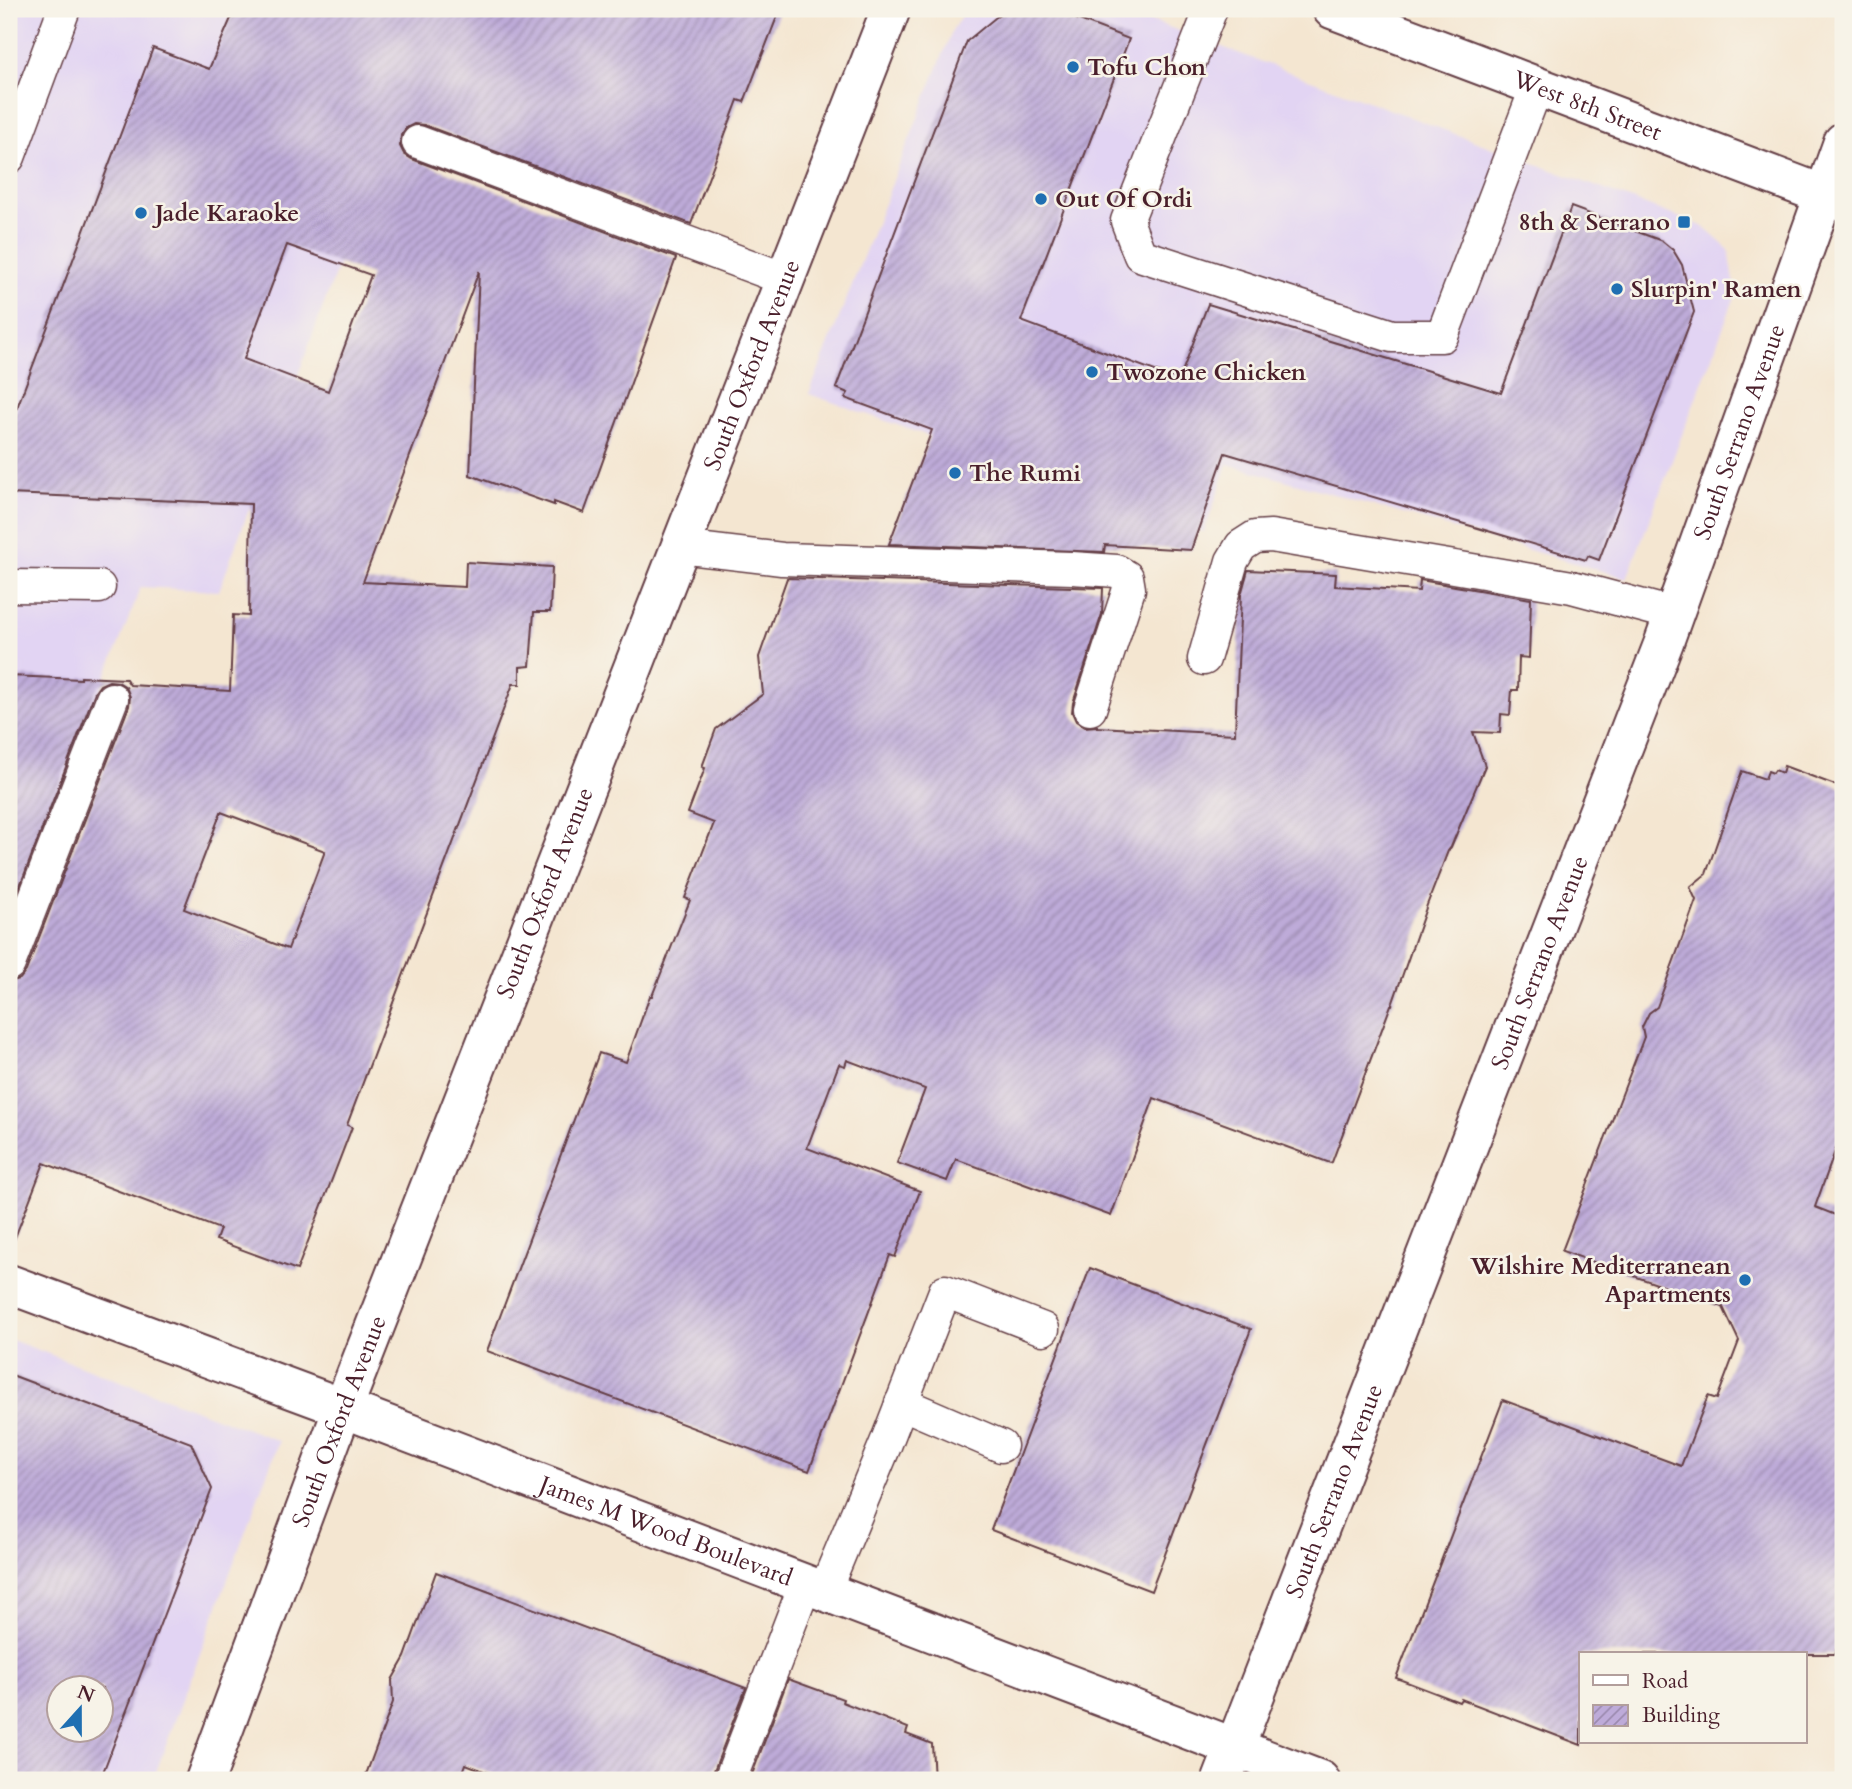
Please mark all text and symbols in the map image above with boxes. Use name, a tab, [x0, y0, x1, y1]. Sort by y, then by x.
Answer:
place label: Tofu Chon	[1087, 51, 1207, 84]
marker: Tofu Chon	[1065, 59, 1081, 75]
street label: West 8th Street	[1507, 62, 1667, 149]
place label: Out Of Ordi	[1055, 183, 1193, 216]
marker: Out Of Ordi	[1033, 191, 1049, 207]
place label: Jade Karaoke	[152, 197, 299, 230]
marker: Jade Karaoke	[133, 205, 149, 221]
place label: 8th & Serrano	[1518, 206, 1670, 239]
marker: 8th & Serrano	[1676, 214, 1692, 230]
street label: South Oxford Avenue	[695, 255, 808, 475]
place label: Slurpin' Ramen	[1631, 273, 1802, 306]
marker: Slurpin' Ramen	[1609, 281, 1625, 297]
street label: South Serrano Avenue	[1685, 319, 1793, 544]
place label: Twozone Chicken	[1106, 356, 1307, 389]
marker: Twozone Chicken	[1084, 364, 1100, 380]
place label: The Rumi	[969, 457, 1081, 490]
marker: The Rumi	[947, 465, 963, 481]
street label: South Oxford Avenue	[489, 782, 601, 1003]
street label: South Serrano Avenue	[1483, 851, 1596, 1074]
place label: Wilshire Mediterranean Apartments	[1469, 1250, 1732, 1311]
marker: Wilshire Mediterranean Apartments	[1737, 1272, 1753, 1288]
street label: South Oxford Avenue	[284, 1310, 394, 1532]
street label: South Serrano Avenue	[1278, 1379, 1391, 1603]
street label: James M Wood Boulevard	[532, 1467, 798, 1594]
legend	[1579, 1652, 1806, 1744]
text: Road	[1642, 1667, 1688, 1696]
north arrow	[46, 1674, 116, 1744]
text: N	[73, 1679, 99, 1709]
text: Building	[1642, 1701, 1720, 1730]

